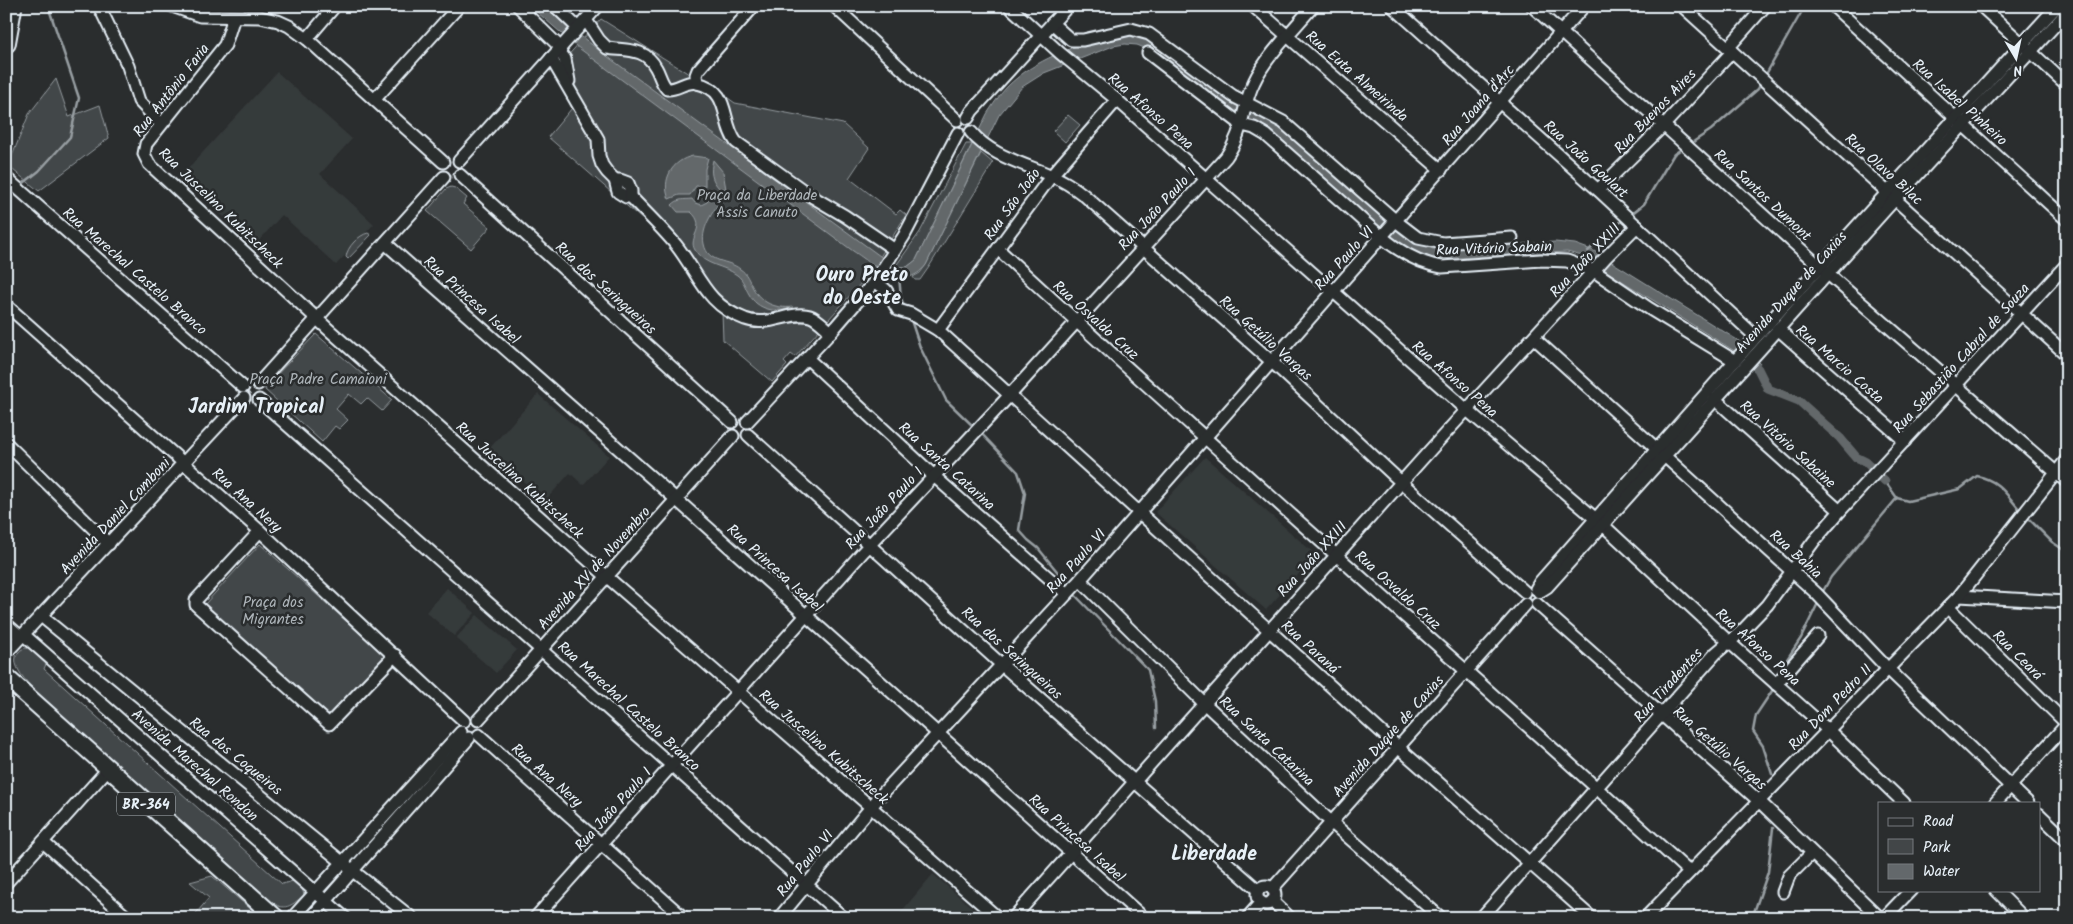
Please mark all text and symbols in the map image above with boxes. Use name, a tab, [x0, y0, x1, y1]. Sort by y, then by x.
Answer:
street label: Rua Euta Almeirinda	[1299, 25, 1413, 128]
north arrow	[1990, 32, 2040, 82]
street label: Rua Antônio Faria	[127, 38, 216, 143]
street label: Rua Isabel Pinheiro	[1906, 53, 2013, 152]
text: N	[2012, 58, 2024, 81]
street label: Rua Joana d'Arc	[1436, 59, 1521, 152]
street label: Rua Buenos Aires	[1609, 63, 1703, 160]
street label: Rua Afonso Pena	[1102, 67, 1199, 156]
street label: Rua João Goulart	[1537, 115, 1633, 205]
street label: Rua Olavo Bilac	[1839, 128, 1928, 212]
street label: Rua Juscelino Kubitscheck	[152, 142, 289, 276]
street label: Rua Santos Dumont	[1708, 144, 1817, 248]
street label: Rua João Paulo I	[1113, 162, 1203, 257]
street label: Rua São João	[978, 163, 1047, 246]
park label: Praça da Liberdade Assis Canuto	[697, 184, 818, 225]
street label: Rua Marechal Castelo Branco	[56, 202, 212, 342]
street label: Rua João XXIII	[1544, 217, 1627, 304]
street label: Rua Paulo VI	[1309, 220, 1381, 297]
street label: Avenida Duque de Caxias	[1730, 225, 1854, 359]
street label: Rua Vitório Sabain	[1436, 235, 1552, 263]
street label: Rua dos Seringueiros	[549, 236, 662, 341]
street label: Rua Princesa Isabel	[418, 251, 525, 351]
district label: Ouro Preto do Oeste	[816, 260, 908, 315]
street label: Rua Osvaldo Cruz	[1047, 275, 1144, 367]
street label: Rua Sebastião Cabral de Souza	[1887, 278, 2036, 439]
street label: Rua Getúlio Vargas	[1213, 290, 1318, 388]
street label: Rua Marcio Costa	[1790, 319, 1889, 410]
street label: Rua Afonso Pena	[1406, 335, 1503, 424]
park label: Praça Padre Camaioni	[249, 368, 388, 392]
district label: Jardim Tropical	[188, 392, 325, 424]
street label: Rua Vitório Sabaine	[1734, 395, 1841, 495]
street label: Rua Juscelino Kubitscheck	[450, 416, 590, 546]
street label: Rua Santa Catarina	[892, 417, 1000, 517]
street label: Avenida Daniel Comboni	[55, 452, 178, 581]
street label: Rua João Paulo I	[840, 461, 930, 556]
street label: Rua Ana Nery	[206, 462, 288, 540]
street label: Avenida XV de Novembro	[532, 501, 657, 636]
street label: Rua João XXIII	[1272, 516, 1354, 603]
street label: Rua Princesa Isabel	[721, 519, 828, 619]
street label: Rua Paulo VI	[1041, 523, 1113, 600]
street label: Rua Bahia	[1763, 524, 1827, 585]
street label: Rua Osvaldo Cruz	[1349, 545, 1446, 637]
park label: Praça dos Migrantes	[242, 591, 304, 632]
street label: Rua dos Seringueiros	[955, 601, 1068, 706]
street label: Rua Afonso Pena	[1709, 603, 1805, 693]
street label: Rua Paraná	[1275, 615, 1345, 682]
street label: Rua Ceará	[1986, 625, 2050, 688]
street label: Rua Marechal Castelo Branco	[551, 636, 705, 778]
street label: Rua Tiradentes	[1628, 642, 1709, 729]
street label: Rua Dom Pedro II	[1783, 658, 1879, 757]
street label: Avenida Duque de Caxias	[1327, 669, 1451, 803]
street label: Rua Juscelino Kubitscheck	[753, 684, 895, 812]
street label: Rua Santa Catarina	[1213, 691, 1320, 793]
street label: Rua Getúlio Vargas	[1667, 701, 1772, 797]
street label: Avenida Marechal Rondon	[125, 704, 263, 828]
street label: Rua dos Coqueiros	[183, 711, 288, 802]
street label: Rua Ana Nery	[505, 738, 588, 814]
street label: Rua João Paulo I	[569, 762, 658, 857]
street label: Rua Princesa Isabel	[1023, 789, 1130, 889]
road number: BR-364	[117, 792, 175, 816]
legend	[1878, 802, 2040, 892]
text: Road	[1923, 810, 1954, 834]
street label: Rua Paulo VI	[771, 825, 841, 902]
text: Park	[1923, 836, 1951, 860]
district label: Liberdade	[1171, 839, 1257, 871]
text: Water	[1923, 860, 1960, 884]

